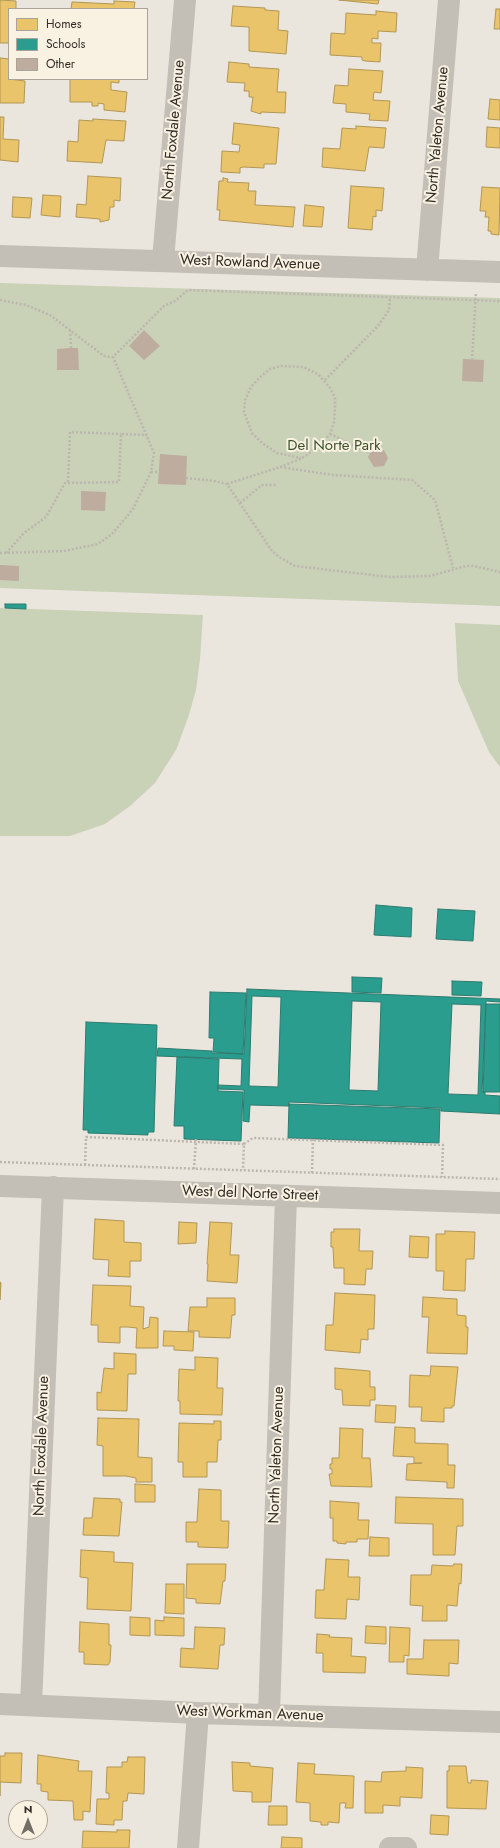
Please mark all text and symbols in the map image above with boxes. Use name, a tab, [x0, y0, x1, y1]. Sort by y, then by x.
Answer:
legend	[8, 8, 148, 80]
text: Homes	[46, 15, 82, 33]
text: Schools	[46, 35, 85, 53]
text: Other	[46, 55, 75, 73]
street label: North Foxdale Avenue	[159, 59, 189, 201]
street label: North Yaleton Avenue	[423, 66, 453, 204]
street label: West Rowland Avenue	[180, 252, 320, 274]
park label: Del Norte Park	[287, 437, 381, 455]
street label: West del Norte Street	[182, 1183, 318, 1205]
street label: North Foxdale Avenue	[31, 1376, 53, 1516]
street label: North Yaleton Avenue	[266, 1386, 288, 1524]
street label: West Workman Avenue	[176, 1702, 324, 1726]
north arrow	[8, 1800, 48, 1840]
text: N	[24, 1801, 32, 1817]

